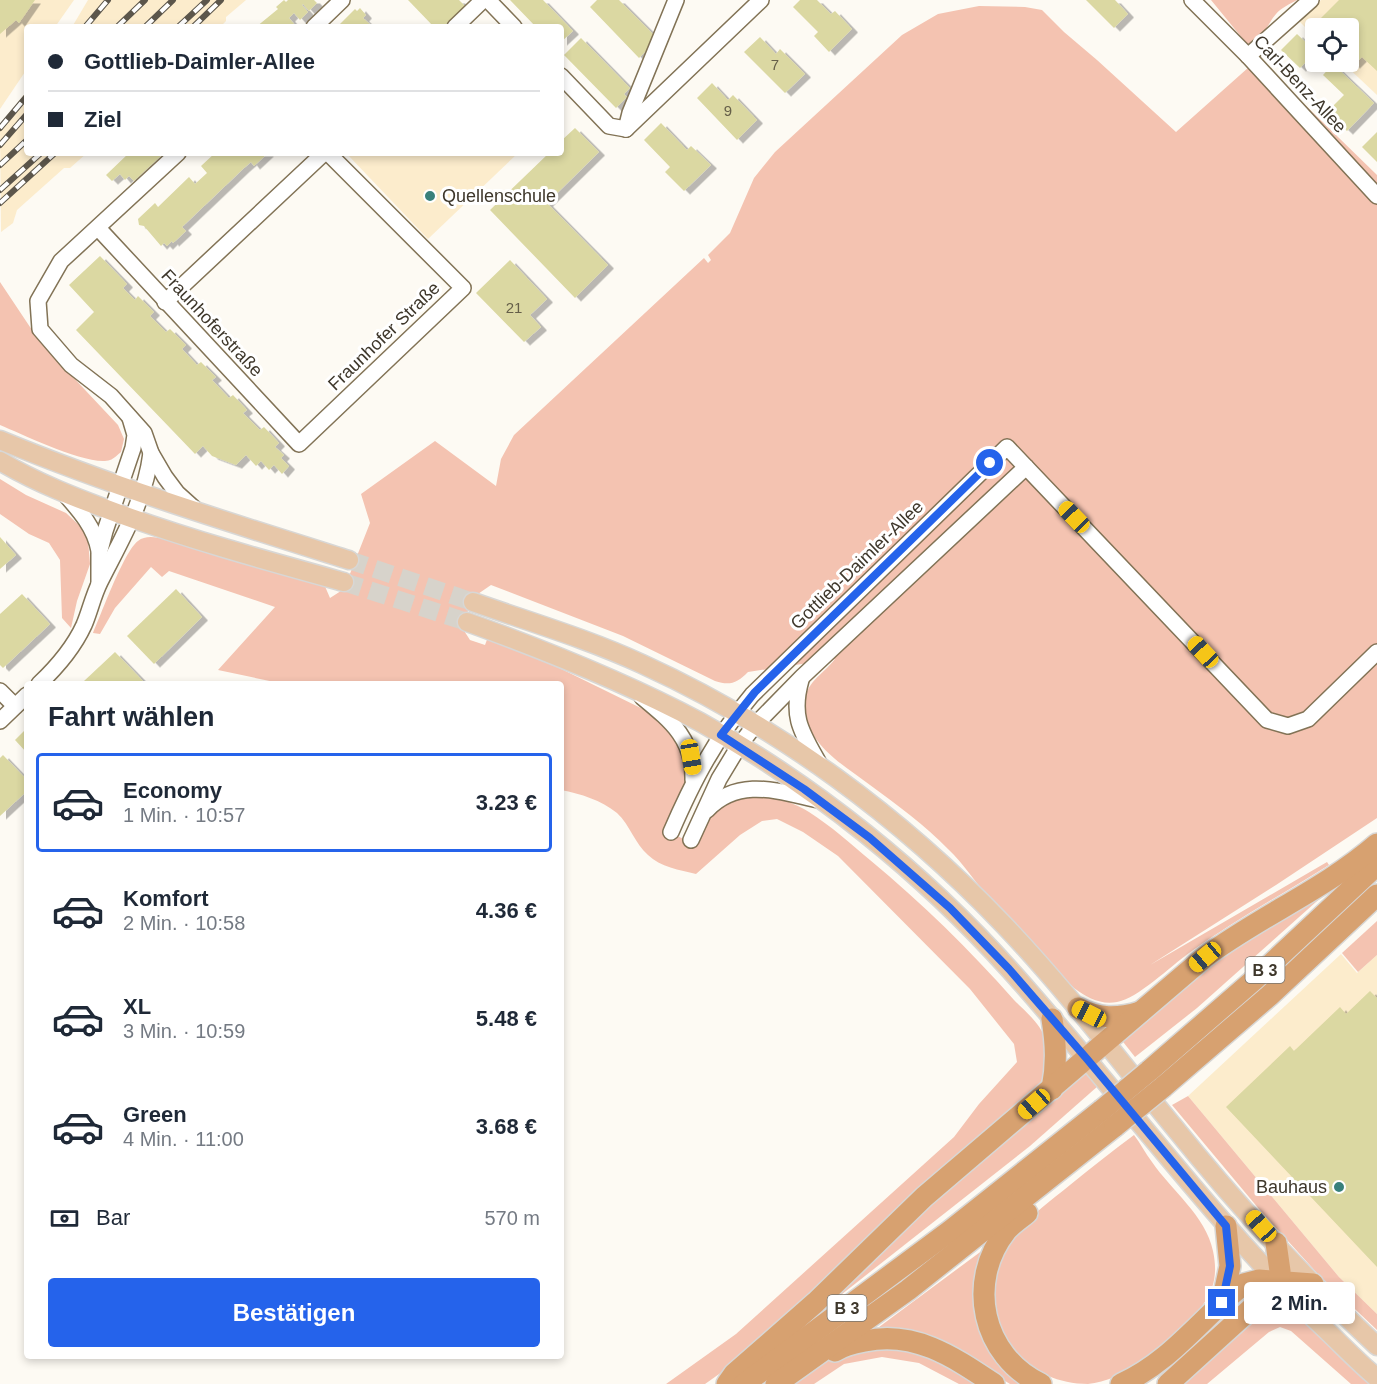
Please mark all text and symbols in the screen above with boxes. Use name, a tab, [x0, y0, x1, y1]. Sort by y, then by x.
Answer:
map controls	[1305, 18, 1359, 72]
button: locate	[1305, 18, 1359, 72]
street label: Carl-Benz-Allee	[1250, 31, 1350, 137]
text: Gottlieb-Daimler-Allee	[84, 49, 315, 74]
house number: 7	[771, 56, 779, 73]
house number: 9	[724, 102, 732, 119]
text: Ziel	[84, 107, 122, 132]
place label: Quellenschule	[442, 186, 556, 206]
marker: Quellenschule	[423, 189, 437, 203]
street label: Fraunhoferstraße	[157, 265, 267, 381]
street label: Fraunhofer Straße	[324, 278, 444, 394]
house number: 21	[506, 299, 522, 316]
route start	[976, 449, 1003, 476]
street label: Gottlieb-Daimler-Allee	[787, 497, 927, 633]
car	[1055, 498, 1093, 536]
car	[1184, 633, 1222, 671]
text: Fahrt wählen	[48, 702, 215, 732]
car	[679, 738, 703, 776]
icon: car	[51, 776, 105, 830]
text: Economy	[123, 778, 222, 803]
text: 3.23 €	[476, 790, 537, 815]
text: 1 Min. · 10:57	[123, 804, 245, 826]
icon: car	[51, 884, 105, 938]
text: Komfort	[123, 886, 209, 911]
text: 4.36 €	[476, 898, 537, 923]
text: 2 Min. · 10:58	[123, 912, 245, 934]
car	[1185, 939, 1225, 975]
road number: B 3	[1246, 957, 1284, 983]
icon: car	[51, 992, 105, 1046]
text: XL	[123, 994, 151, 1019]
car	[1069, 998, 1109, 1030]
text: 5.48 €	[476, 1006, 537, 1031]
text: 3 Min. · 10:59	[123, 1020, 245, 1042]
car	[1015, 1085, 1053, 1123]
icon: car	[51, 1100, 105, 1154]
text: Green	[123, 1102, 187, 1127]
text: 3.68 €	[476, 1114, 537, 1139]
text: 4 Min. · 11:00	[123, 1128, 244, 1150]
place label: Bauhaus	[1256, 1177, 1327, 1197]
marker: Bauhaus	[1332, 1180, 1346, 1194]
icon: cash	[48, 1202, 81, 1235]
text: Bar	[96, 1205, 130, 1230]
text: 570 m	[484, 1207, 540, 1229]
car	[1242, 1207, 1280, 1245]
button: Bestätigen	[48, 1278, 540, 1347]
callout: 2 Min.	[1243, 1282, 1354, 1324]
route end	[1208, 1289, 1235, 1316]
text: 2 Min.	[1271, 1292, 1328, 1314]
road number: B 3	[828, 1295, 866, 1321]

